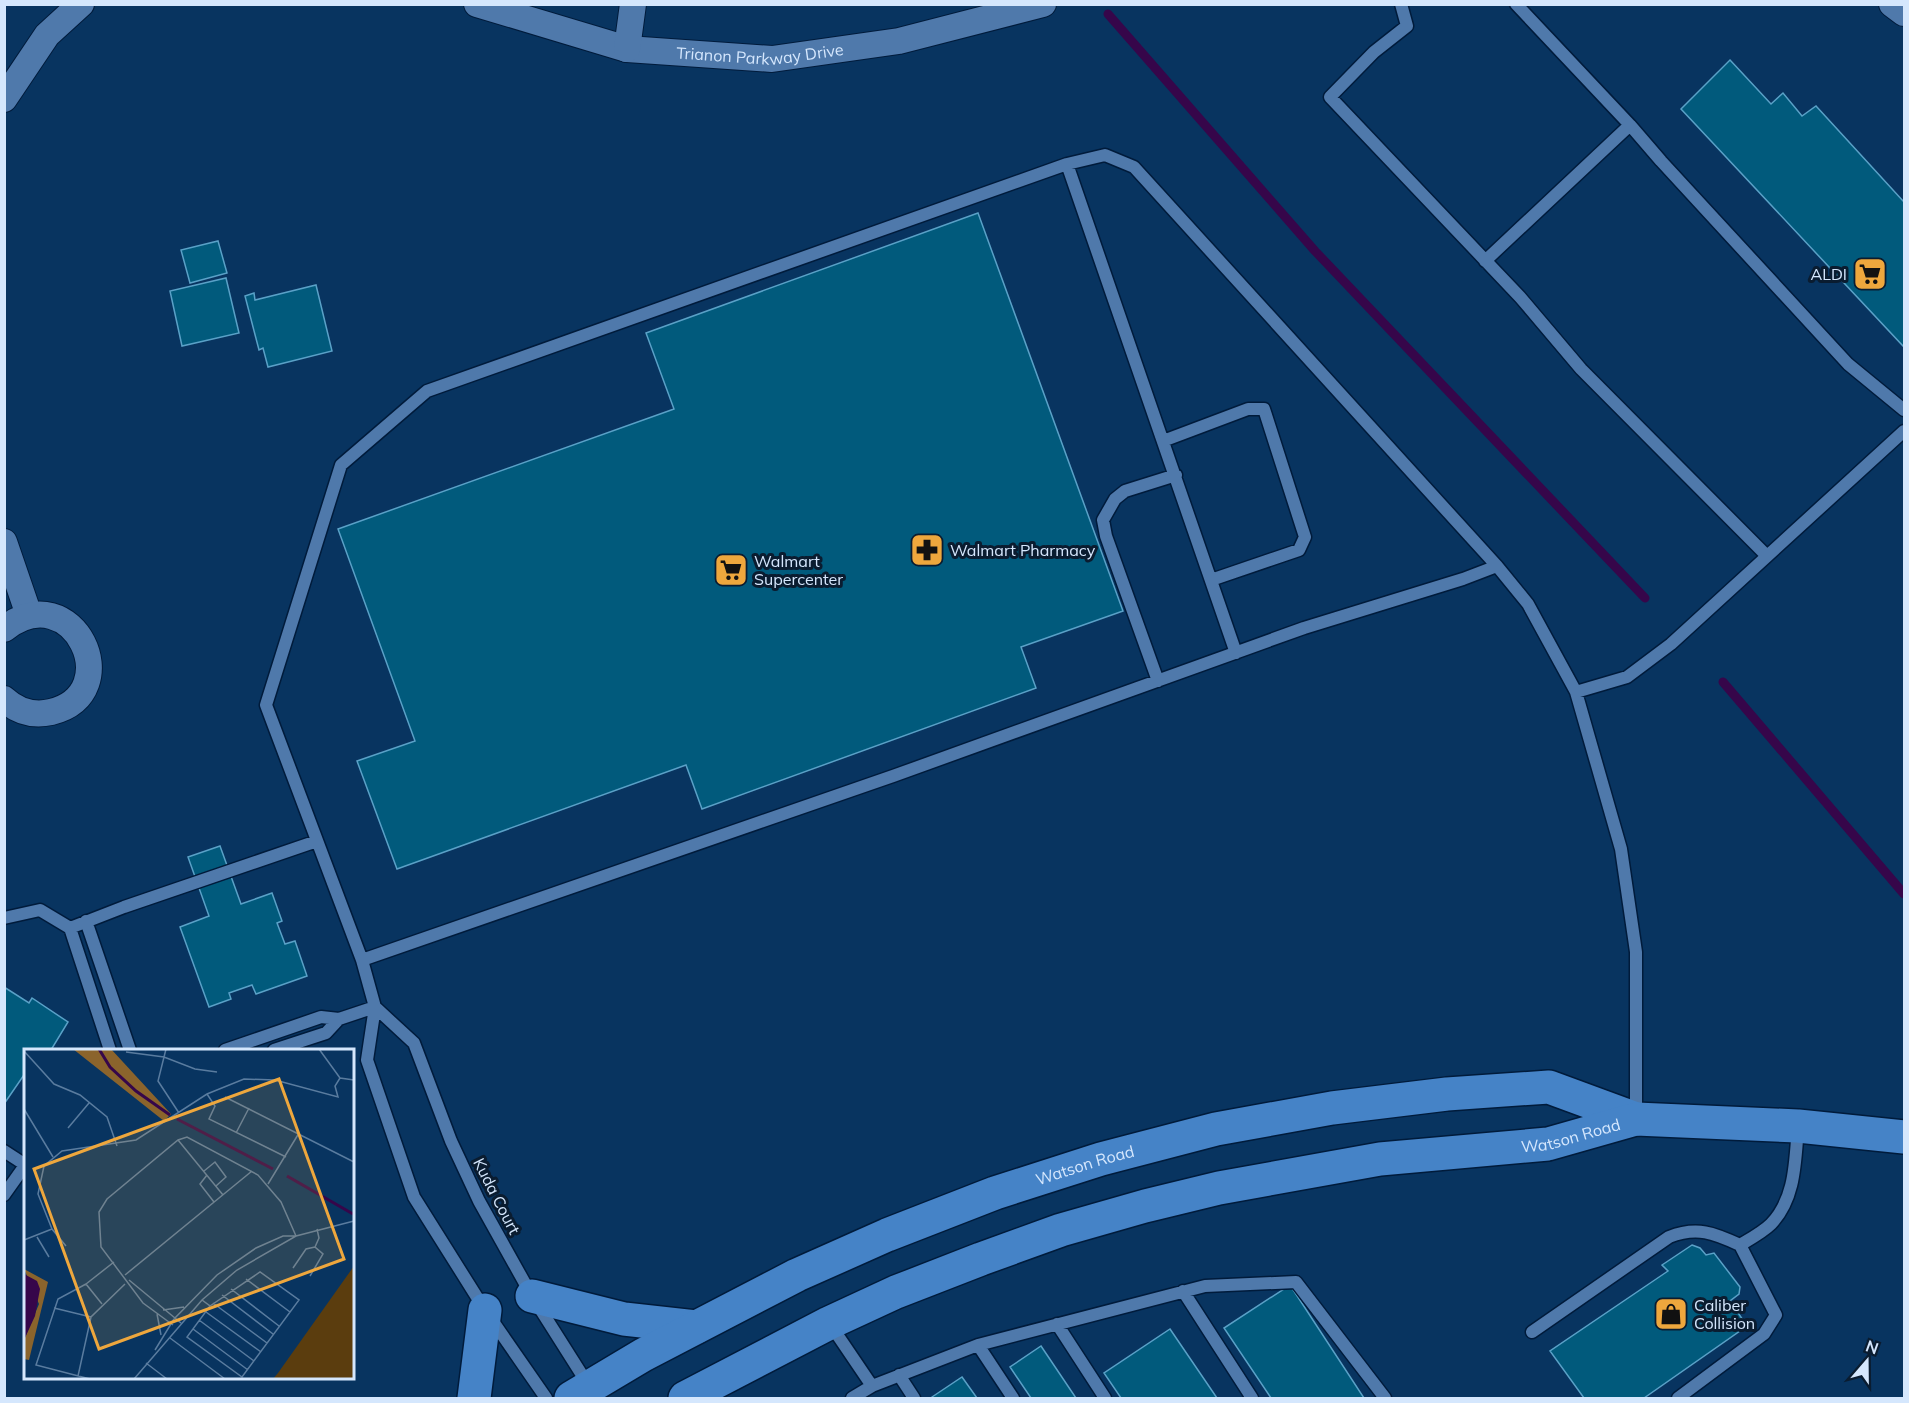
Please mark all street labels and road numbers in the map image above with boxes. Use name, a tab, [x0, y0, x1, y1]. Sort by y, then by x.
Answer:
street label: Trianon Parkway Drive	[676, 39, 845, 69]
street label: Watson Road	[1520, 1114, 1623, 1156]
street label: Watson Road	[1033, 1141, 1136, 1189]
street label: Kuda Court	[469, 1154, 525, 1238]

